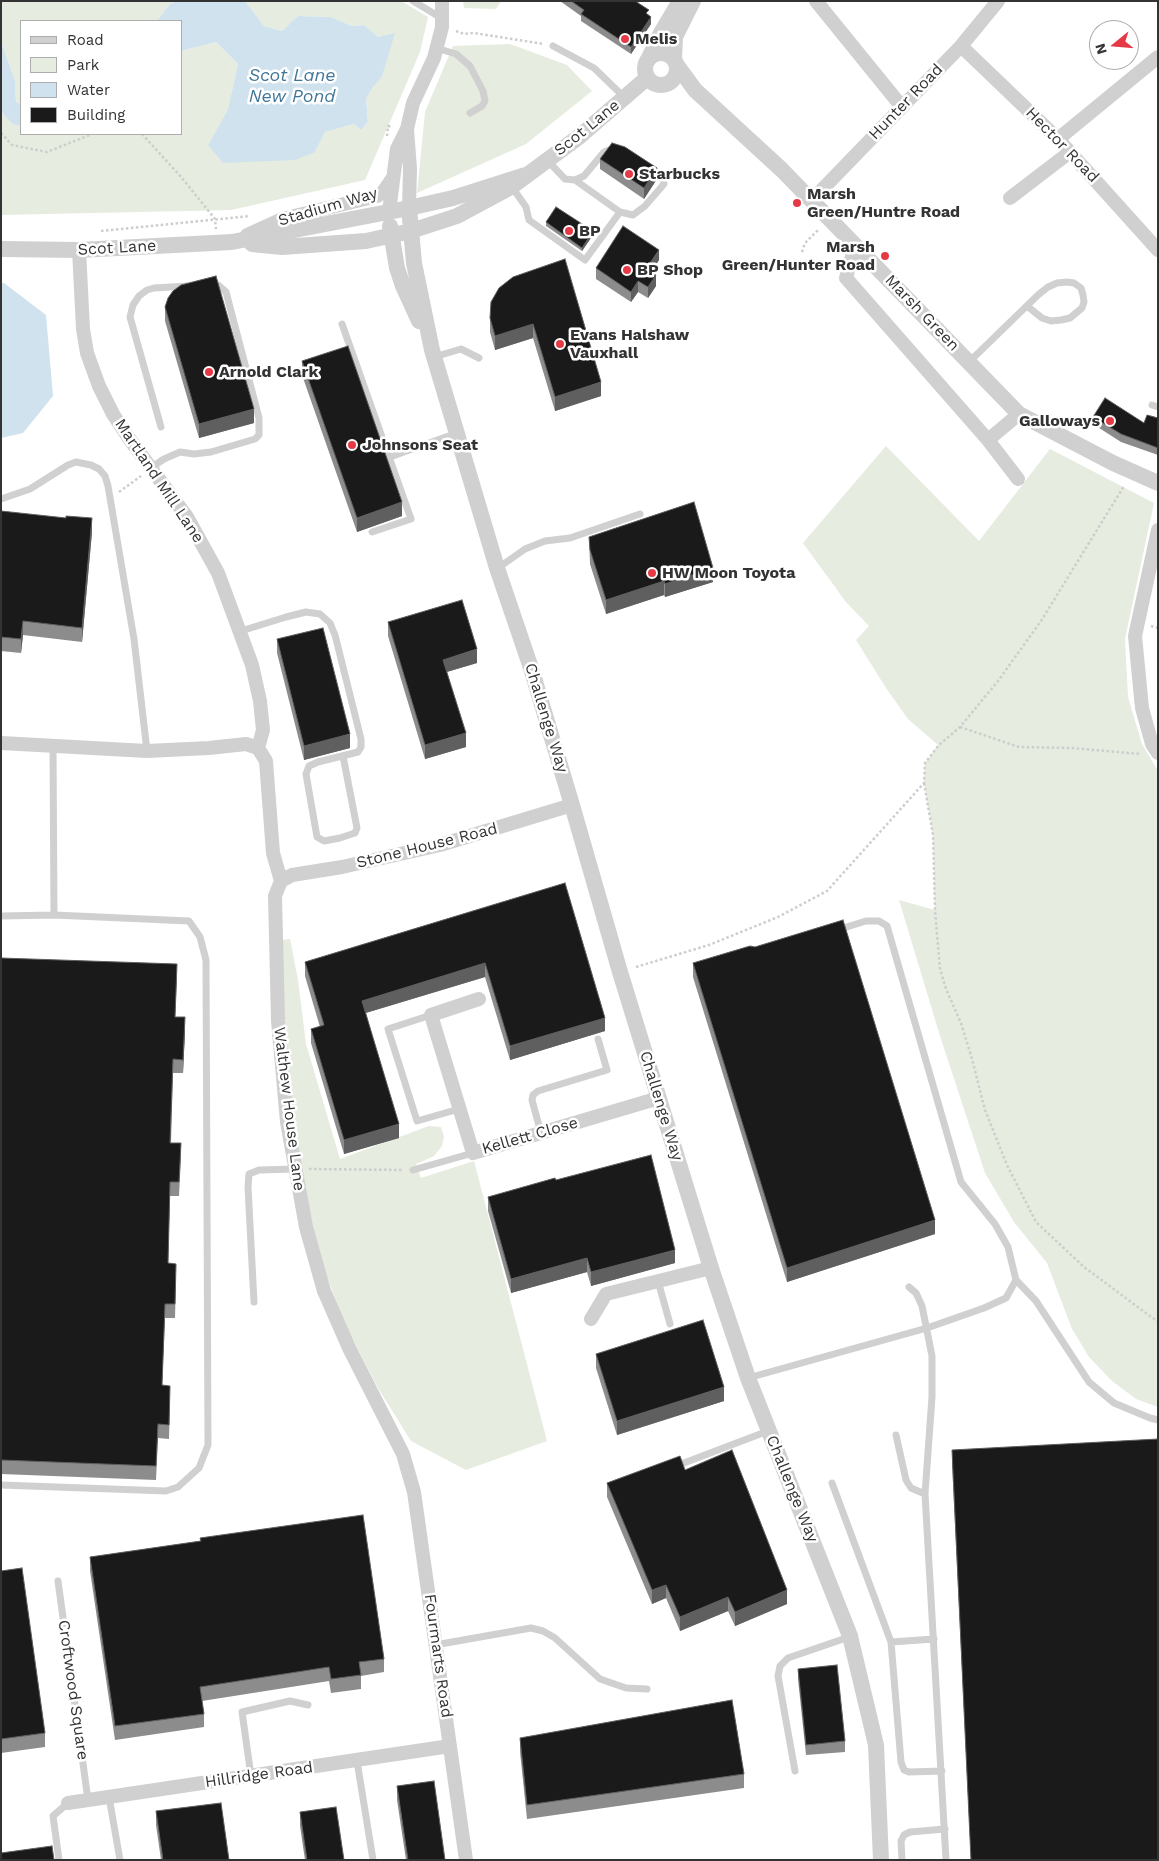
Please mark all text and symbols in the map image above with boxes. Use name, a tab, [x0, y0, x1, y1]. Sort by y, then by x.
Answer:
legend	[20, 20, 182, 135]
north arrow	[1089, 20, 1139, 70]
place label: Melis	[635, 29, 677, 49]
text: Road	[67, 31, 104, 49]
marker: Melis	[619, 33, 631, 45]
text: N	[1091, 42, 1110, 56]
text: Park	[67, 56, 99, 74]
street label: Hunter Road	[865, 60, 947, 144]
water label: Scot Lane New Pond	[248, 65, 336, 108]
text: Water	[67, 81, 110, 99]
street label: Scot Lane	[550, 96, 624, 160]
street label: Hector Road	[1021, 103, 1103, 187]
text: Building	[67, 106, 125, 124]
place label: Starbucks	[639, 164, 720, 184]
marker: Starbucks	[623, 168, 635, 180]
street label: Stadium Way	[276, 184, 380, 230]
place label: Marsh Green/Huntre Road	[807, 184, 960, 222]
marker: Marsh Green/Huntre Road	[791, 197, 803, 209]
place label: BP	[579, 221, 601, 241]
marker: BP	[563, 225, 575, 237]
street label: Scot Lane	[77, 236, 157, 260]
place label: Marsh Green/Hunter Road	[722, 237, 875, 275]
marker: Marsh Green/Hunter Road	[879, 250, 891, 262]
place label: BP Shop	[637, 260, 703, 280]
marker: BP Shop	[621, 264, 633, 276]
street label: Marsh Green	[881, 271, 963, 355]
place label: Evans Halshaw Vauxhall	[570, 325, 689, 363]
marker: Evans Halshaw Vauxhall	[554, 338, 566, 350]
place label: Arnold Clark	[219, 362, 318, 382]
marker: Arnold Clark	[203, 366, 215, 378]
place label: Galloways	[1019, 411, 1100, 431]
street label: Martland Mill Lane	[110, 415, 208, 547]
marker: Galloways	[1104, 415, 1116, 427]
place label: Johnsons Seat	[362, 435, 478, 455]
marker: Johnsons Seat	[346, 439, 358, 451]
place label: HW Moon Toyota	[662, 563, 795, 583]
marker: HW Moon Toyota	[646, 567, 658, 579]
street label: Challenge Way	[520, 661, 572, 775]
street label: Stone House Road	[355, 819, 499, 873]
street label: Walthew House Lane	[269, 1026, 309, 1192]
street label: Challenge Way	[635, 1049, 687, 1163]
street label: Kellett Close	[480, 1113, 580, 1159]
street label: Challenge Way	[762, 1433, 822, 1545]
street label: Fourmarts Road	[420, 1593, 456, 1719]
street label: Croftwood Square	[54, 1619, 92, 1761]
street label: Hillridge Road	[204, 1758, 314, 1792]

